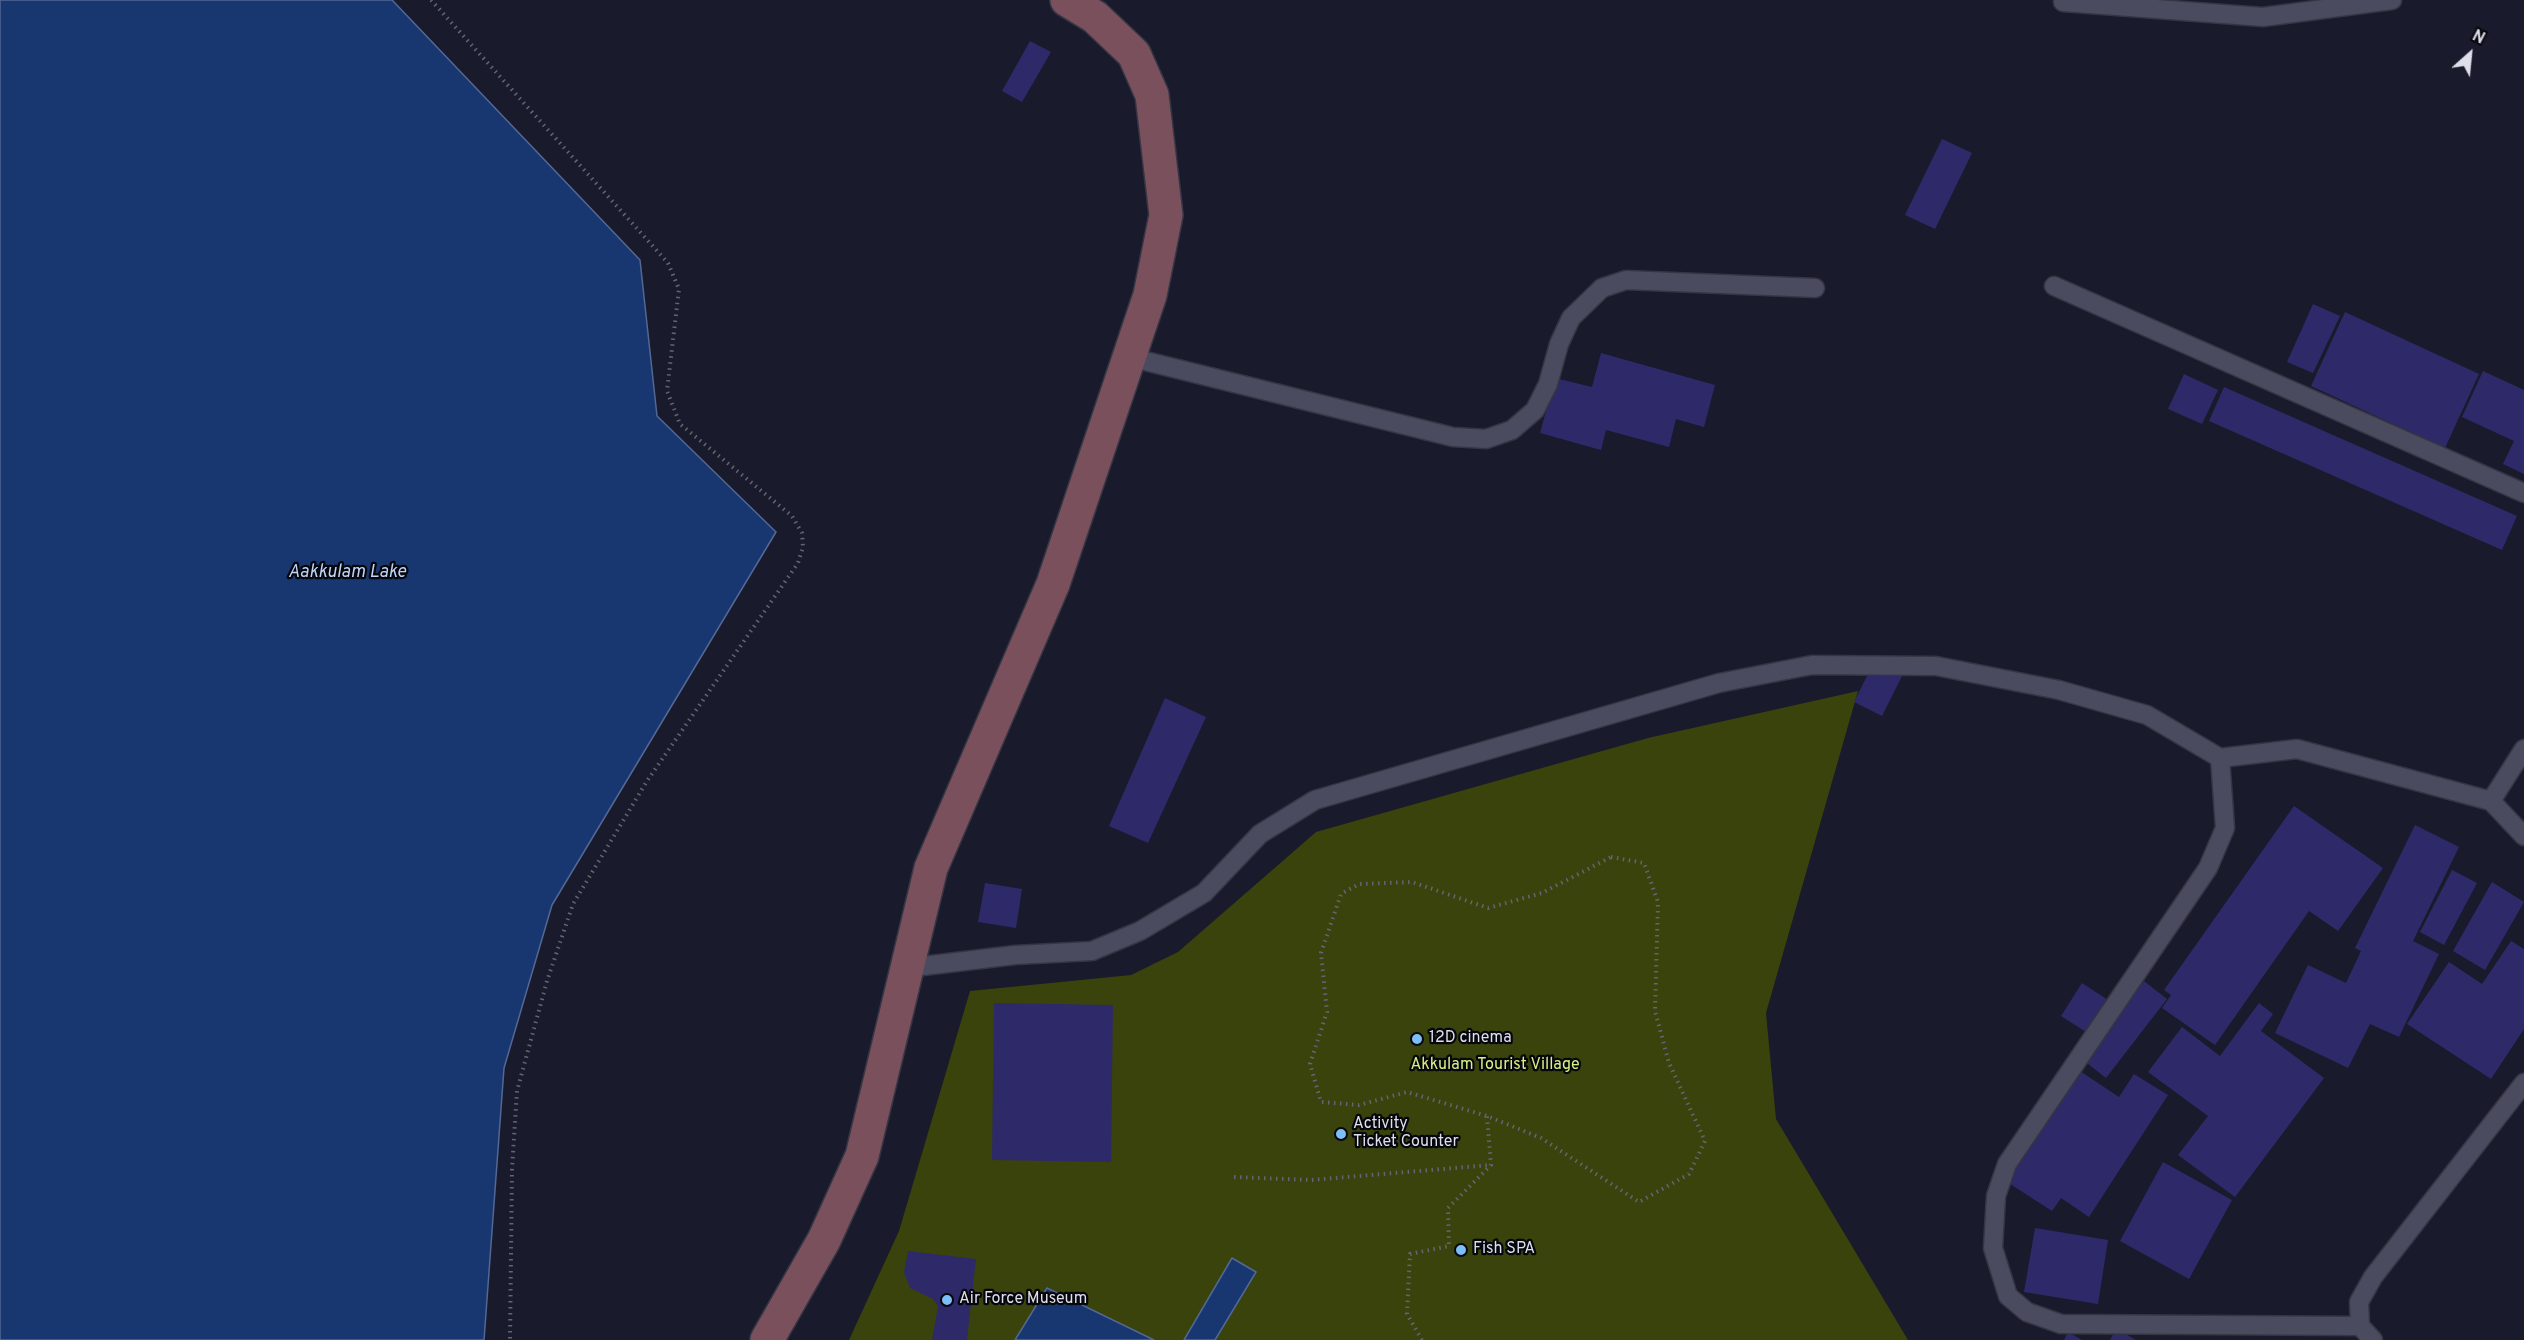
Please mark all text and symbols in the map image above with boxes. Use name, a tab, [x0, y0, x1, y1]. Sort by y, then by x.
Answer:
north arrow	[2440, 24, 2500, 84]
text: N	[2469, 26, 2488, 49]
water label: Aakkulam Lake	[288, 562, 406, 584]
place label: 12D cinema	[1429, 1029, 1512, 1049]
marker: 12D cinema	[1410, 1032, 1424, 1046]
park label: Akkulam Tourist Village	[1410, 1056, 1580, 1076]
place label: Activity Ticket Counter	[1353, 1115, 1459, 1153]
marker: Activity Ticket Counter	[1334, 1127, 1348, 1141]
place label: Fish SPA	[1473, 1240, 1535, 1260]
marker: Fish SPA	[1454, 1243, 1468, 1257]
place label: Air Force Museum	[959, 1290, 1087, 1310]
marker: Air Force Museum	[940, 1293, 954, 1307]

